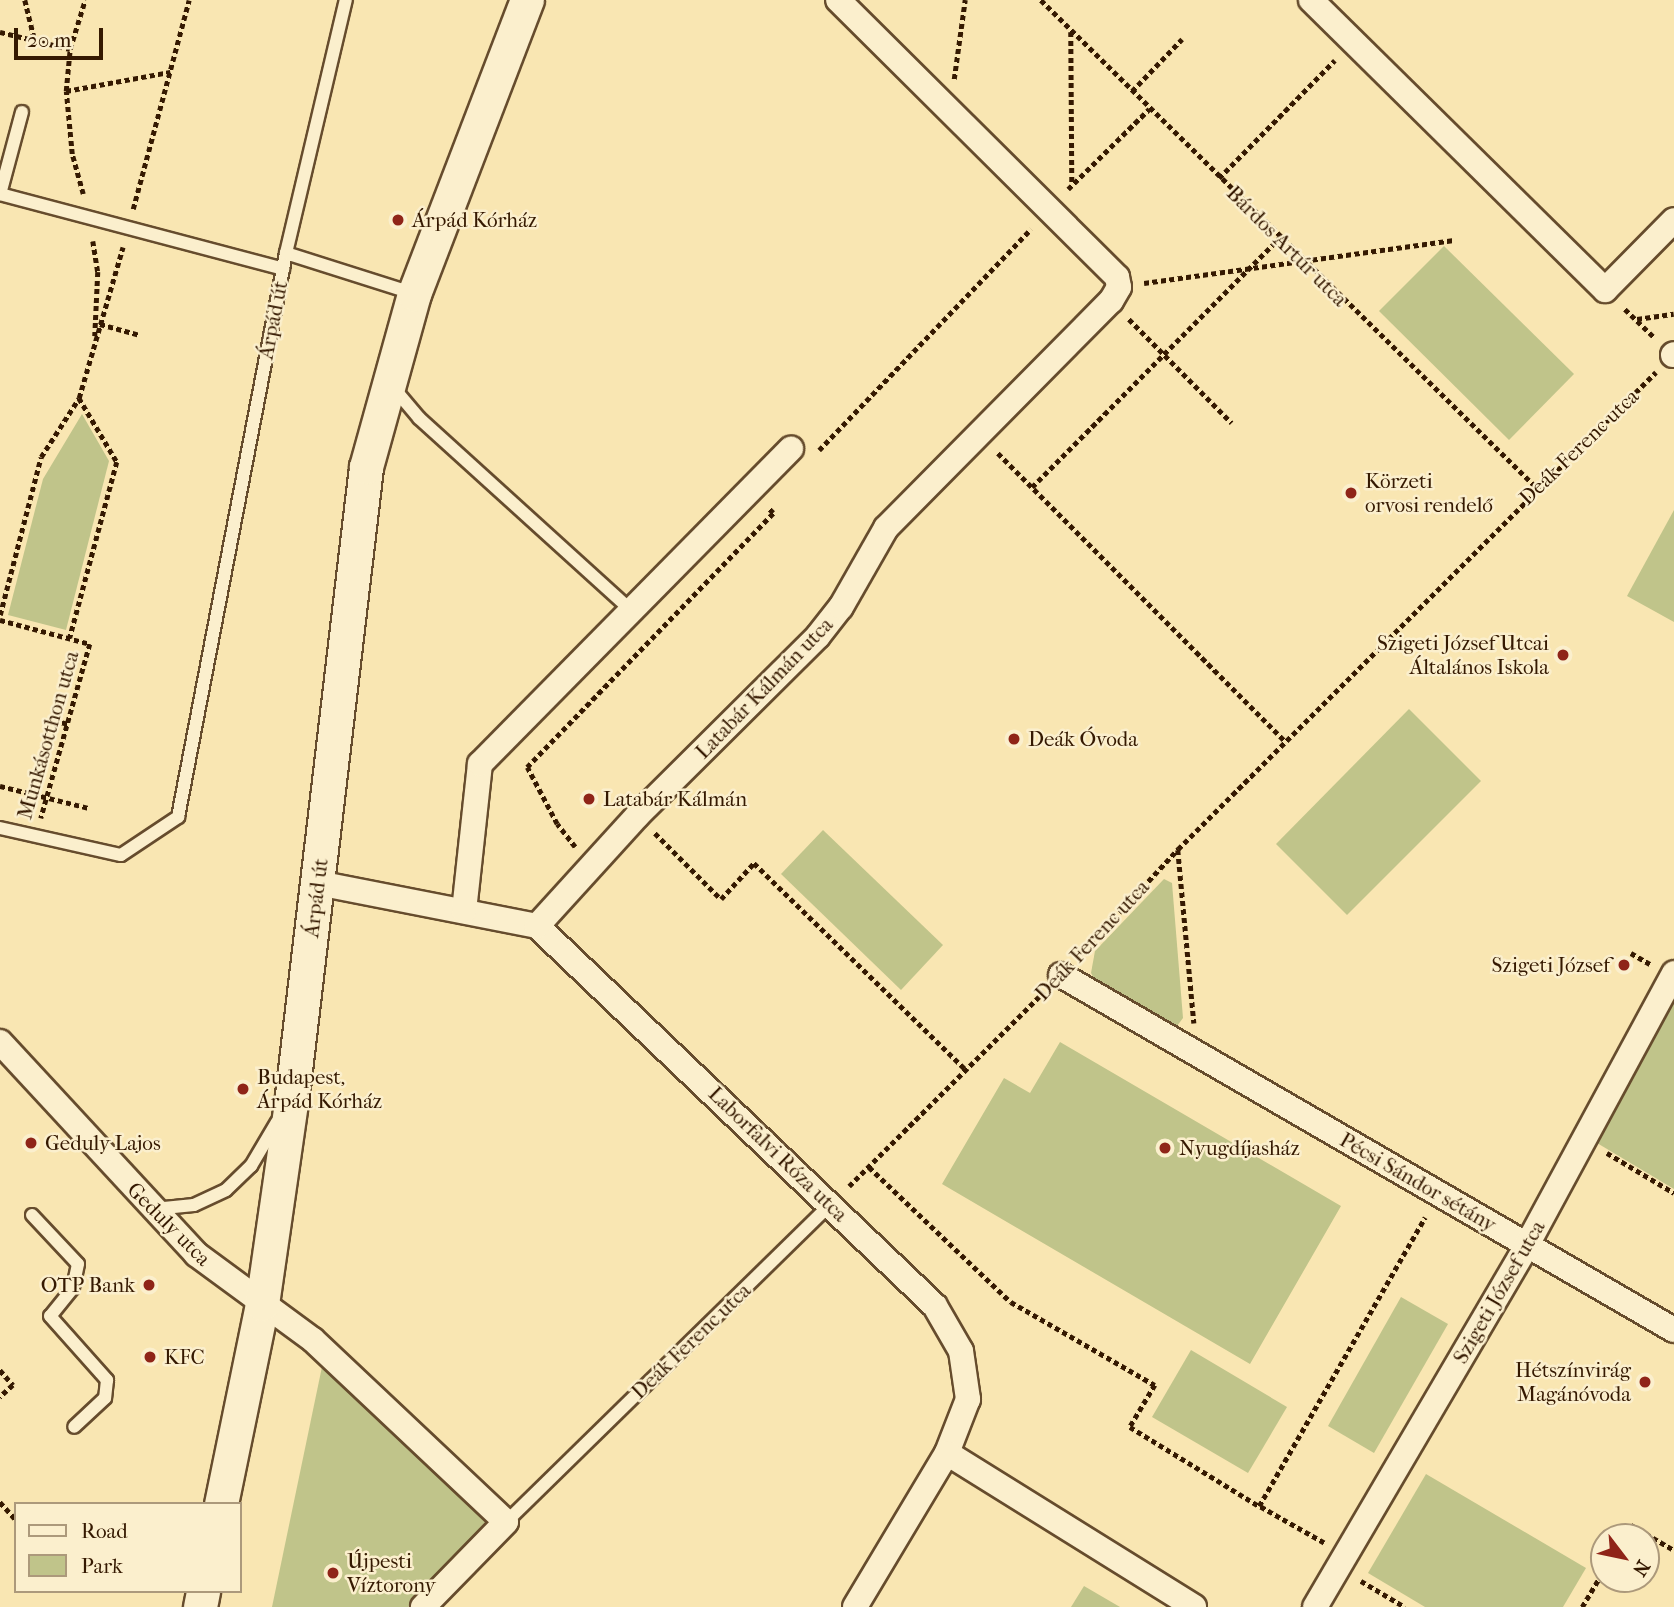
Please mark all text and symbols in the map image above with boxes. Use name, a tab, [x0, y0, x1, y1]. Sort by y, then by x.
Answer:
scale bar	[18, 14, 107, 58]
text: 20 m	[27, 28, 71, 52]
street label: Bárdos Artúr utca	[1221, 180, 1353, 312]
place label: Árpád Kórház	[412, 207, 537, 233]
marker: Árpád Kórház	[390, 212, 406, 228]
street label: Árpád út	[253, 279, 293, 361]
street label: Deák Ferenc utca	[1514, 384, 1644, 510]
place label: Körzeti orvosi rendelő	[1365, 468, 1493, 518]
marker: Körzeti orvosi rendelő	[1343, 485, 1359, 501]
street label: Latabár Kálmán utca	[690, 612, 838, 764]
place label: Szigeti József Utcai Általános Iskola	[1377, 630, 1549, 680]
marker: Szigeti József Utcai Általános Iskola	[1555, 647, 1571, 663]
street label: Munkásotthon utca	[12, 648, 84, 822]
place label: Deák Óvoda	[1028, 726, 1138, 752]
marker: Deák Óvoda	[1006, 731, 1022, 747]
place label: Latabár Kálmán	[603, 786, 747, 812]
marker: Latabár Kálmán	[581, 791, 597, 807]
street label: Árpád út	[299, 857, 333, 939]
street label: Deák Ferenc utca	[1029, 874, 1155, 1006]
place label: Szigeti József	[1492, 952, 1610, 978]
marker: Szigeti József	[1616, 957, 1632, 973]
place label: Budapest, Árpád Kórház	[257, 1064, 382, 1114]
marker: Budapest, Árpád Kórház	[235, 1081, 251, 1097]
street label: Laborfalvi Róza utca	[703, 1081, 853, 1227]
street label: Pécsi Sándor sétány	[1335, 1127, 1501, 1237]
place label: Geduly Lajos	[45, 1130, 161, 1156]
marker: Geduly Lajos	[23, 1135, 39, 1151]
place label: Nyugdíjasház	[1179, 1135, 1300, 1161]
marker: Nyugdíjasház	[1157, 1140, 1173, 1156]
street label: Geduly utca	[122, 1177, 216, 1271]
street label: Szigeti József utca	[1448, 1216, 1550, 1368]
place label: OTP Bank	[41, 1272, 135, 1298]
marker: OTP Bank	[141, 1277, 157, 1293]
street label: Deák Ferenc utca	[626, 1278, 756, 1404]
place label: KFC	[164, 1344, 205, 1370]
marker: KFC	[142, 1349, 158, 1365]
place label: Hétszínvirág Magánóvoda	[1515, 1357, 1631, 1407]
marker: Hétszínvirág Magánóvoda	[1637, 1374, 1653, 1390]
legend	[14, 1502, 242, 1593]
text: Road	[81, 1519, 128, 1543]
north arrow	[1590, 1523, 1660, 1593]
place label: Újpesti Víztorony	[347, 1548, 436, 1598]
text: Park	[81, 1554, 123, 1578]
text: N	[1628, 1556, 1654, 1580]
marker: Újpesti Víztorony	[325, 1565, 341, 1581]

